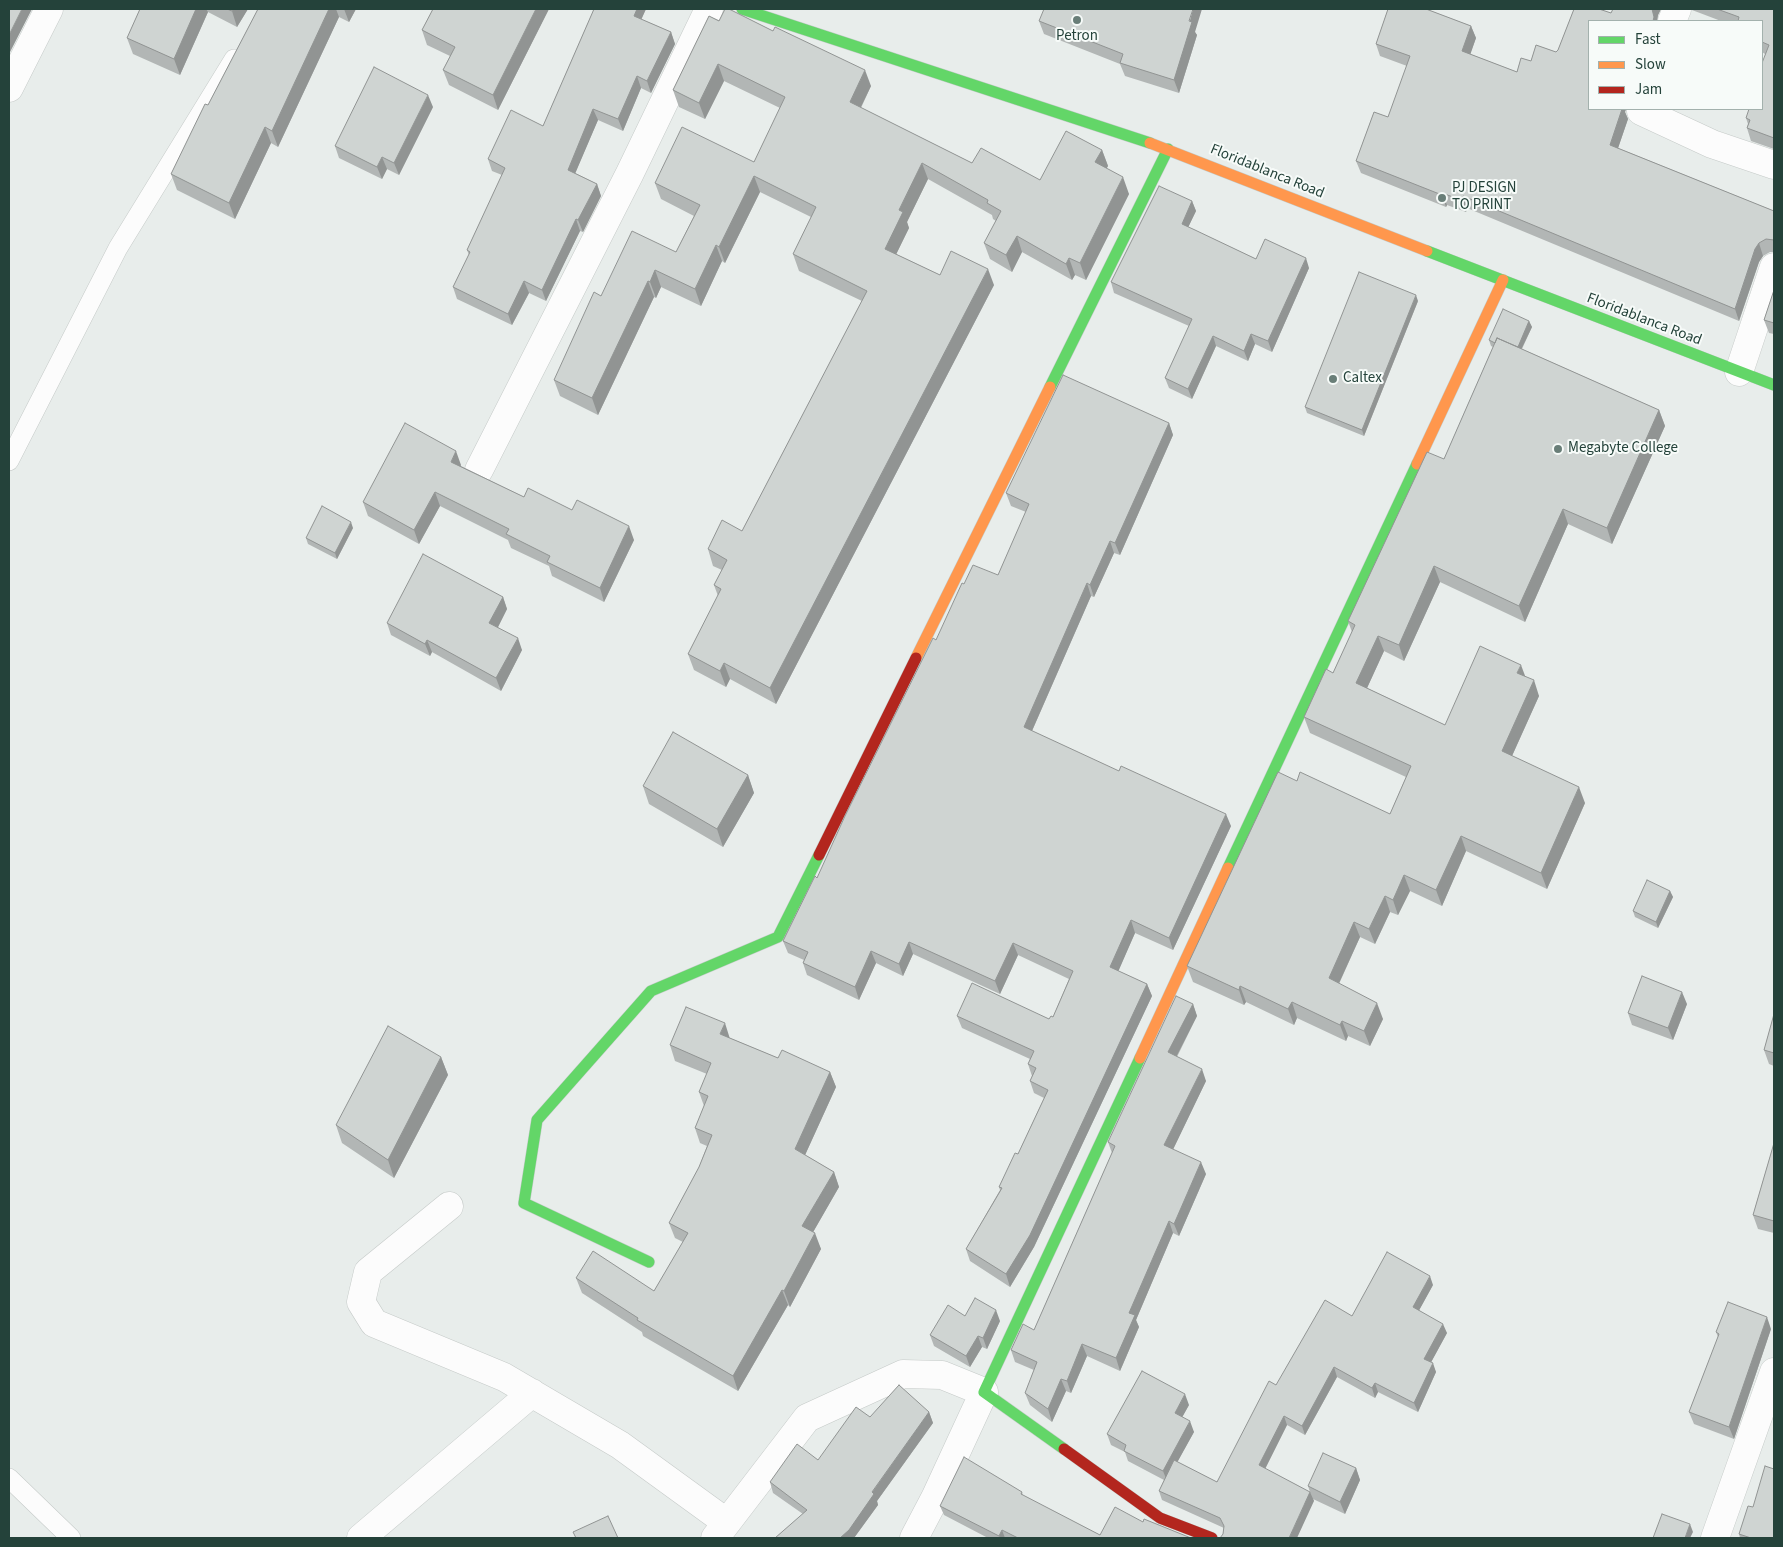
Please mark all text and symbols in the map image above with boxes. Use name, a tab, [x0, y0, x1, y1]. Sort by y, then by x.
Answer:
marker: Petron	[1071, 14, 1083, 26]
legend	[1588, 20, 1763, 110]
place label: Petron	[1056, 28, 1098, 46]
text: Fast	[1635, 29, 1661, 50]
text: Slow	[1635, 54, 1666, 75]
text: Jam	[1635, 79, 1662, 100]
street label: Floridablanca Road	[1207, 141, 1327, 203]
place label: PJ DESIGN TO PRINT	[1452, 180, 1517, 215]
marker: PJ DESIGN TO PRINT	[1436, 192, 1448, 204]
street label: Floridablanca Road	[1584, 290, 1704, 350]
place label: Caltex	[1343, 370, 1382, 388]
marker: Caltex	[1327, 373, 1339, 385]
place label: Megabyte College	[1568, 440, 1678, 458]
marker: Megabyte College	[1552, 443, 1564, 455]

